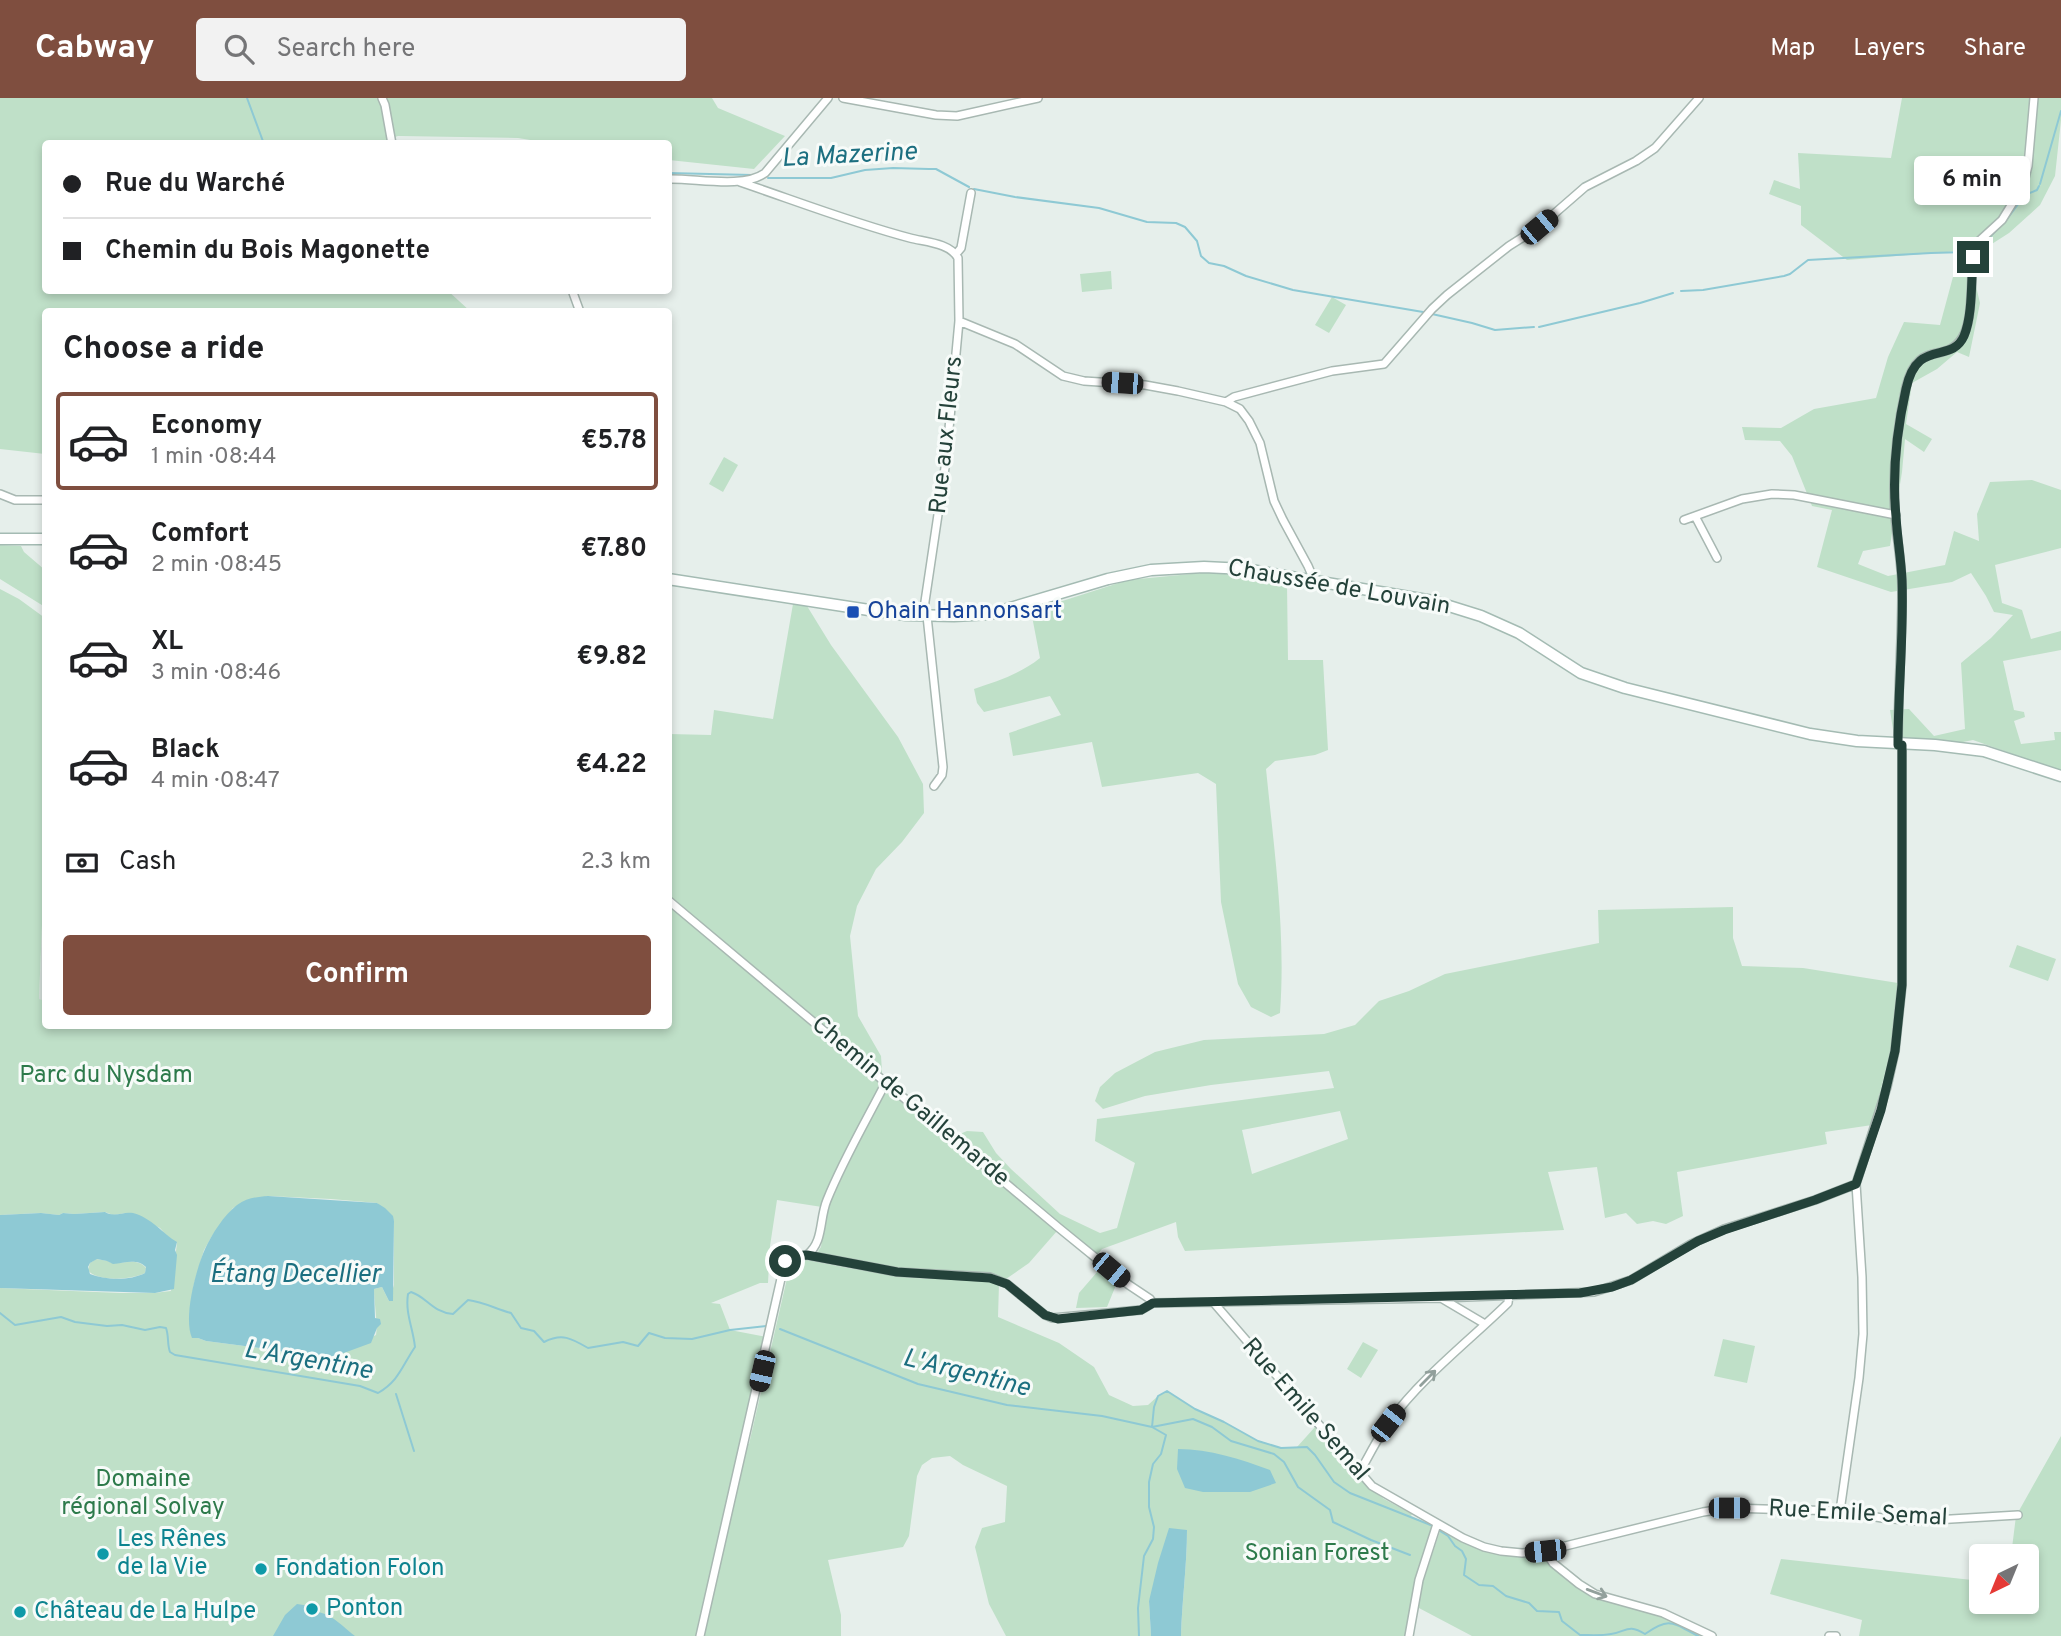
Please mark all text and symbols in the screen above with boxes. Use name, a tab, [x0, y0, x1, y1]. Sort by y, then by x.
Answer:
search box	[196, 18, 686, 81]
text: Cabway	[35, 28, 154, 70]
icon: search	[220, 30, 258, 68]
text: Search here	[276, 33, 415, 66]
text: Map	[1770, 34, 1815, 64]
text: Layers	[1853, 34, 1925, 64]
text: Share	[1963, 34, 2026, 64]
water label: La Mazerine	[780, 136, 918, 176]
callout: 6 min	[1915, 156, 2031, 204]
text: 6 min	[1942, 166, 2002, 195]
text: Rue du Warché	[105, 168, 285, 201]
car	[1517, 205, 1562, 249]
text: Chemin du Bois Magonette	[105, 235, 430, 268]
route end	[1957, 241, 1989, 273]
text: Choose a ride	[63, 330, 264, 370]
street label: Rue aux Fleurs	[924, 355, 970, 515]
car	[1101, 371, 1144, 395]
icon: car	[67, 410, 130, 473]
text: Economy	[151, 410, 262, 443]
text: €5.78	[581, 425, 647, 458]
text: 1 min · 08:44	[151, 443, 277, 472]
icon: car	[67, 518, 130, 581]
text: Comfort	[151, 518, 249, 551]
text: €7.80	[581, 533, 647, 566]
text: 2 min · 08:45	[151, 551, 282, 580]
street label: Chaussée de Louvain	[1225, 554, 1453, 622]
place label: Ohain Hannonsart	[867, 597, 1062, 627]
marker: Ohain Hannonsart	[845, 604, 861, 620]
icon: car	[67, 626, 130, 689]
text: XL	[151, 626, 183, 659]
text: €9.82	[576, 641, 647, 674]
text: 3 min · 08:46	[151, 659, 281, 688]
icon: car	[67, 734, 130, 797]
text: Black	[151, 734, 220, 767]
text: €4.22	[576, 749, 647, 782]
text: 4 min · 08:47	[151, 767, 280, 796]
icon: cash	[63, 844, 101, 882]
text: Cash	[119, 846, 176, 879]
text: 2.3 km	[581, 848, 651, 877]
button: Confirm	[63, 935, 651, 1015]
street label: Chemin de Gaillemarde	[805, 1010, 1015, 1194]
park label: Parc du Nysdam	[19, 1061, 193, 1091]
route start	[769, 1245, 801, 1277]
car	[1089, 1248, 1134, 1292]
water label: Étang Decellier	[209, 1257, 383, 1292]
street label: Rue Emile Semal	[1235, 1332, 1375, 1488]
water label: L'Argentine	[241, 1333, 375, 1389]
water label: L'Argentine	[899, 1342, 1034, 1406]
car	[748, 1348, 777, 1394]
one-way arrow	[1419, 1370, 1436, 1387]
car	[1367, 1400, 1410, 1446]
park label: Domaine régional Solvay	[61, 1465, 225, 1523]
street label: Rue Emile Semal	[1768, 1494, 1948, 1534]
car	[1709, 1498, 1751, 1519]
place label: Les Rênes de la Vie	[117, 1525, 227, 1583]
car	[1524, 1538, 1567, 1564]
park label: Sonian Forest	[1244, 1539, 1390, 1569]
north arrow	[1969, 1544, 2039, 1614]
map controls	[1969, 1544, 2039, 1614]
marker: Les Rênes de la Vie	[95, 1546, 111, 1562]
place label: Fondation Folon	[275, 1554, 445, 1584]
marker: Fondation Folon	[253, 1561, 269, 1577]
one-way arrow	[1586, 1588, 1607, 1600]
place label: Ponton	[326, 1594, 403, 1624]
place label: Château de La Hulpe	[34, 1597, 256, 1627]
marker: Ponton	[304, 1601, 320, 1617]
marker: Château de La Hulpe	[12, 1604, 28, 1620]

